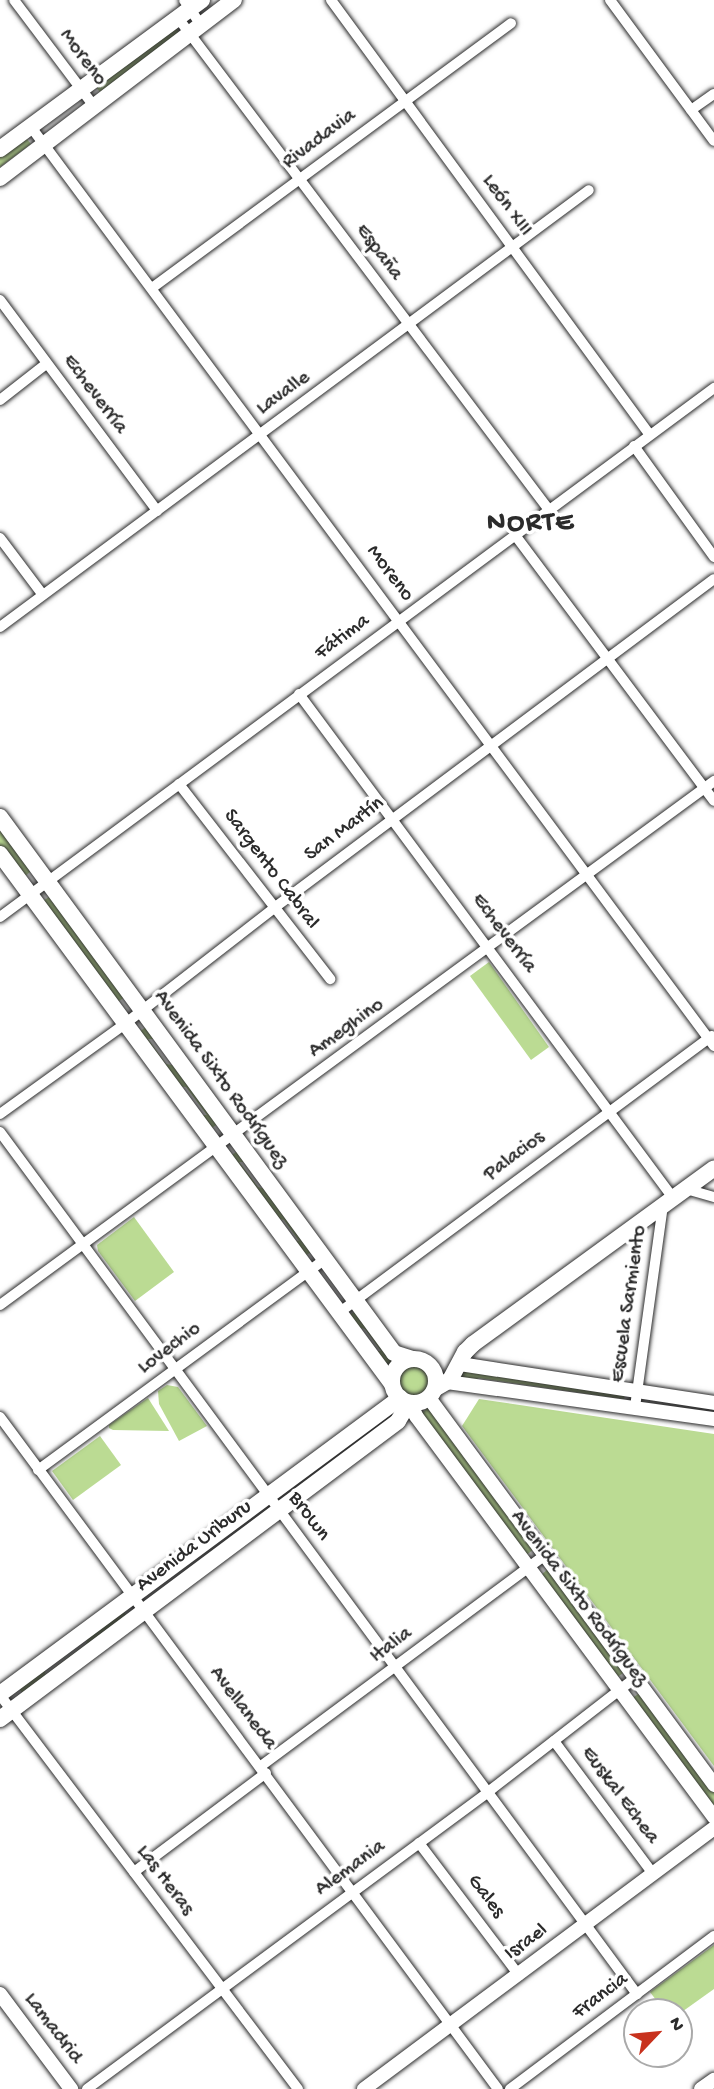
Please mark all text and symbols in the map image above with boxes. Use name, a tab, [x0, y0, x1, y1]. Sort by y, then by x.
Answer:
street label: Moreno	[52, 25, 112, 91]
street label: Rivadavia	[278, 104, 362, 176]
street label: León XIII	[475, 170, 537, 242]
street label: España	[349, 220, 407, 286]
street label: Echeverría	[56, 350, 132, 440]
street label: Lavalle	[252, 366, 316, 422]
district label: NORTE	[488, 507, 574, 541]
street label: Moreno	[359, 541, 419, 607]
street label: Fátima	[311, 609, 375, 667]
street label: San Martín	[300, 792, 390, 868]
street label: Sargento Cabral	[217, 805, 323, 935]
street label: Echeverría	[465, 889, 541, 979]
street label: Avenida Sixto Rodríguez	[147, 986, 293, 1174]
street label: Ameghino	[304, 993, 390, 1065]
street label: Palacios	[480, 1126, 550, 1188]
street label: Escuela Sarmiento	[606, 1224, 654, 1384]
street label: Lovechio	[133, 1317, 207, 1381]
street label: Brown	[281, 1487, 335, 1547]
street label: Avenida Uriburu	[132, 1495, 258, 1599]
street label: Avenida Sixto Rodríguez	[504, 1506, 652, 1692]
street label: Italia	[366, 1622, 418, 1670]
street label: Avellaneda	[202, 1662, 282, 1756]
street label: Euskal Echea	[574, 1742, 664, 1850]
street label: Alemania	[311, 1835, 391, 1903]
street label: Las Heras	[129, 1841, 199, 1921]
street label: Gales	[460, 1870, 510, 1924]
street label: Israel	[500, 1919, 554, 1967]
street label: Francia	[568, 1968, 634, 2026]
street label: Lamadrid	[17, 1988, 87, 2070]
north arrow	[623, 1998, 693, 2068]
text: N	[662, 2014, 689, 2035]

